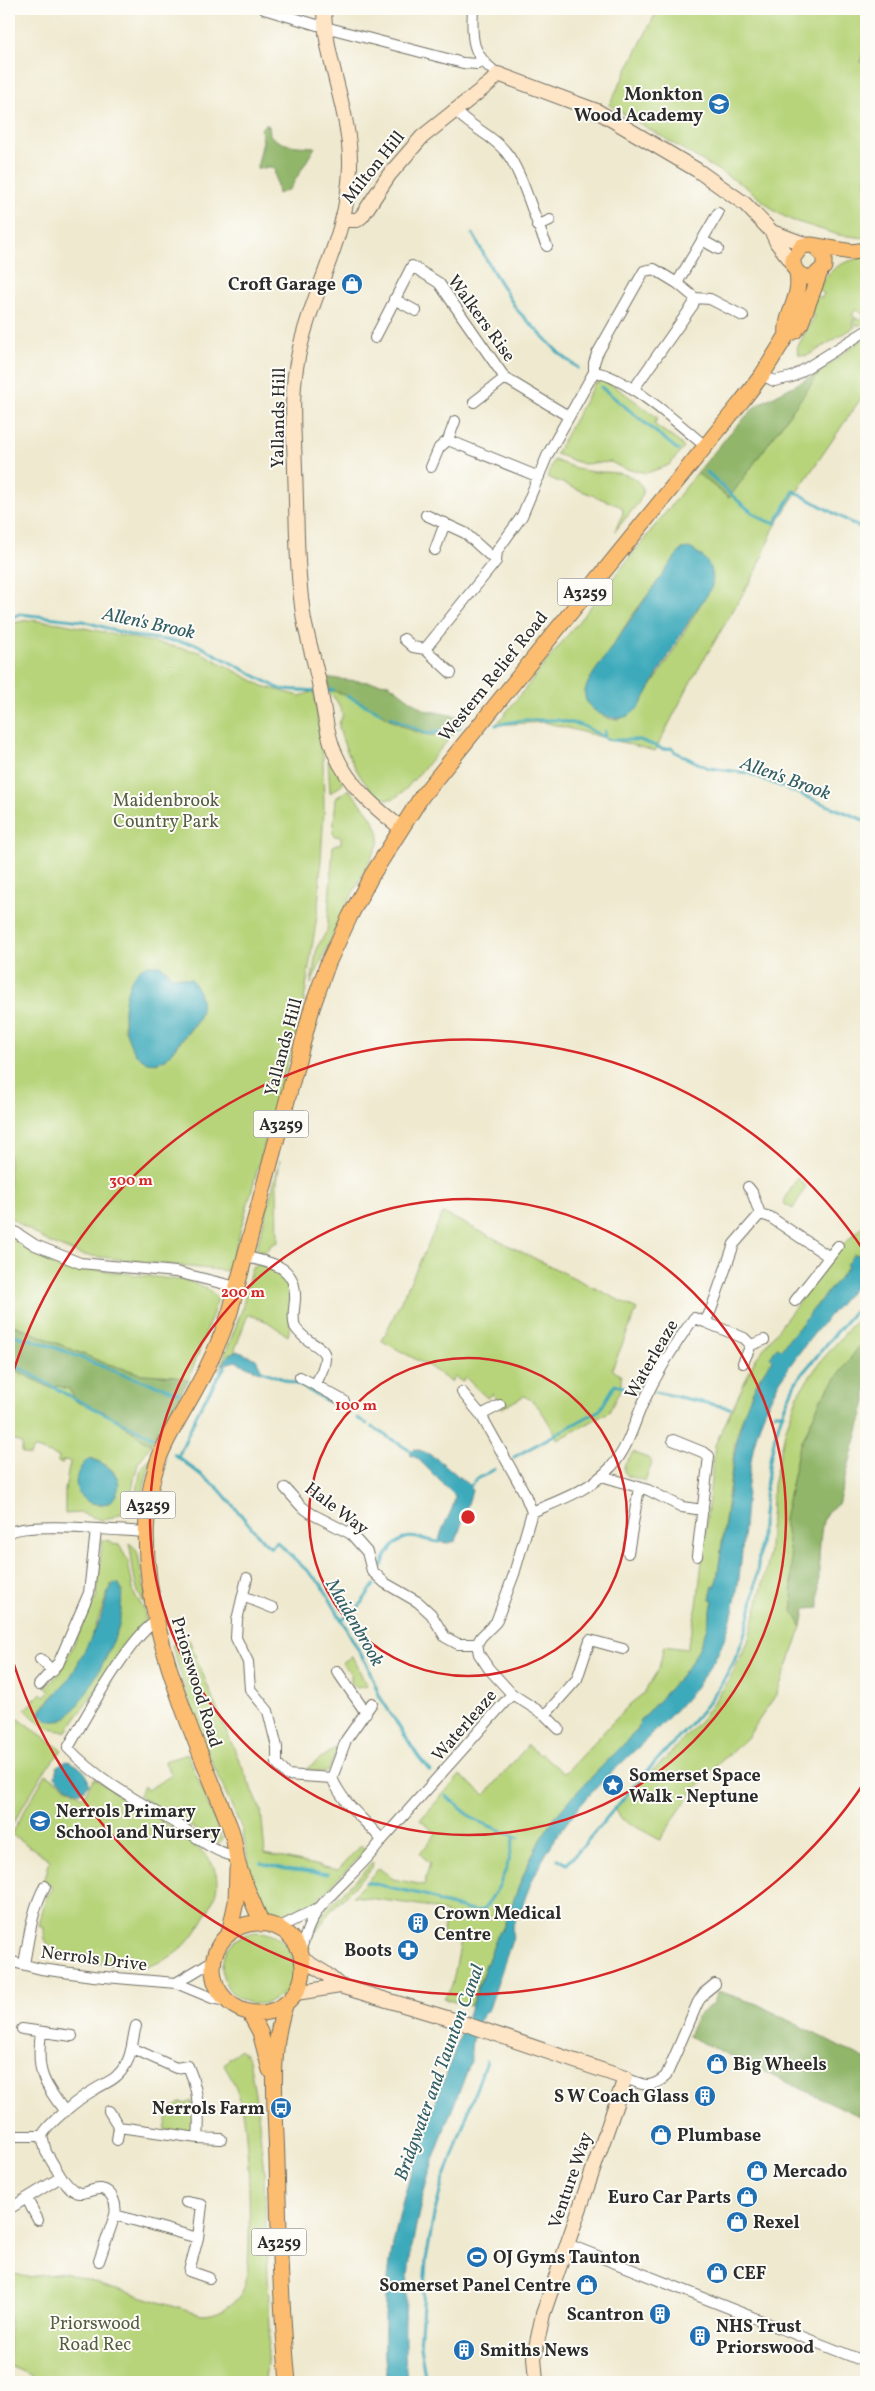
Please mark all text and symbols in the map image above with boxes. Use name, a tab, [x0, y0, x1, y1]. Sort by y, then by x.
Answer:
place label: Monkton Wood Academy	[574, 83, 703, 129]
school or university icon: Monkton Wood Academy	[707, 92, 731, 116]
street label: Milton Hill	[337, 126, 411, 210]
street label: Walkers Rise	[441, 270, 521, 368]
shop icon: Croft Garage	[340, 272, 364, 296]
place label: Croft Garage	[228, 273, 336, 298]
street label: Yallands Hill	[266, 367, 293, 469]
road number: A3259	[558, 578, 612, 606]
water label: Allen's Brook	[99, 601, 198, 647]
street label: Western Relief Road	[434, 606, 555, 748]
water label: Allen's Brook	[736, 750, 834, 807]
park label: Maidenbrook Country Park	[113, 789, 220, 835]
street label: Yallands Hill	[259, 995, 310, 1099]
road number: A3259	[254, 1110, 308, 1138]
text: 300 m	[109, 1171, 153, 1192]
text: 200 m	[221, 1283, 265, 1304]
street label: Waterleaze	[619, 1315, 685, 1404]
text: 100 m	[335, 1396, 378, 1417]
street label: Hale Way	[299, 1477, 374, 1542]
road number: A3259	[120, 1492, 176, 1518]
centre of rings	[459, 1508, 477, 1526]
water label: Maidenbrook	[318, 1574, 390, 1672]
street label: Priorswood Road	[164, 1614, 227, 1751]
street label: Waterleaze	[427, 1685, 503, 1767]
place label: Somerset Space Walk - Neptune	[629, 1764, 761, 1810]
place icon: Somerset Space Walk - Neptune	[601, 1773, 625, 1797]
place label: Nerrols Primary School and Nursery	[56, 1800, 221, 1846]
school or university icon: Nerrols Primary School and Nursery	[28, 1809, 52, 1833]
place label: Crown Medical Centre	[434, 1902, 561, 1948]
building icon: Crown Medical Centre	[406, 1911, 430, 1935]
pharmacy icon: Boots	[396, 1938, 420, 1962]
place label: Boots	[344, 1939, 392, 1964]
street label: Nerrols Drive	[39, 1941, 148, 1978]
water label: Bridgwater and Taunton Canal	[389, 1961, 491, 2184]
shop icon: Big Wheels	[705, 2052, 729, 2076]
place label: Big Wheels	[733, 2053, 827, 2078]
building icon: S W Coach Glass	[693, 2084, 717, 2108]
place label: S W Coach Glass	[554, 2085, 689, 2110]
bus stop icon: Nerrols Farm	[269, 2096, 293, 2120]
place label: Nerrols Farm	[152, 2097, 265, 2122]
shop icon: Plumbase	[649, 2123, 673, 2147]
place label: Plumbase	[677, 2124, 761, 2149]
street label: Venture Way	[543, 2129, 600, 2232]
shop icon: Mercado	[745, 2159, 769, 2183]
place label: Mercado	[773, 2160, 847, 2185]
shop icon: Euro Car Parts	[735, 2185, 759, 2209]
place label: Euro Car Parts	[608, 2186, 731, 2211]
shop icon: Rexel	[725, 2210, 749, 2234]
place label: Rexel	[753, 2211, 800, 2236]
road number: A3259	[252, 2228, 306, 2256]
sports icon: OJ Gyms Taunton	[465, 2245, 489, 2269]
place label: OJ Gyms Taunton	[493, 2246, 640, 2271]
shop icon: CEF	[705, 2261, 729, 2285]
place label: CEF	[733, 2262, 767, 2287]
shop icon: Somerset Panel Centre	[575, 2273, 599, 2297]
place label: Somerset Panel Centre	[379, 2274, 571, 2299]
building icon: Scantron	[648, 2302, 672, 2326]
place label: Scantron	[567, 2303, 644, 2328]
park label: Priorswood Road Rec	[50, 2312, 140, 2358]
place label: NHS Trust Priorswood	[716, 2315, 814, 2361]
building icon: NHS Trust Priorswood	[688, 2324, 712, 2348]
building icon: Smiths News	[452, 2338, 476, 2362]
place label: Smiths News	[480, 2339, 589, 2364]

